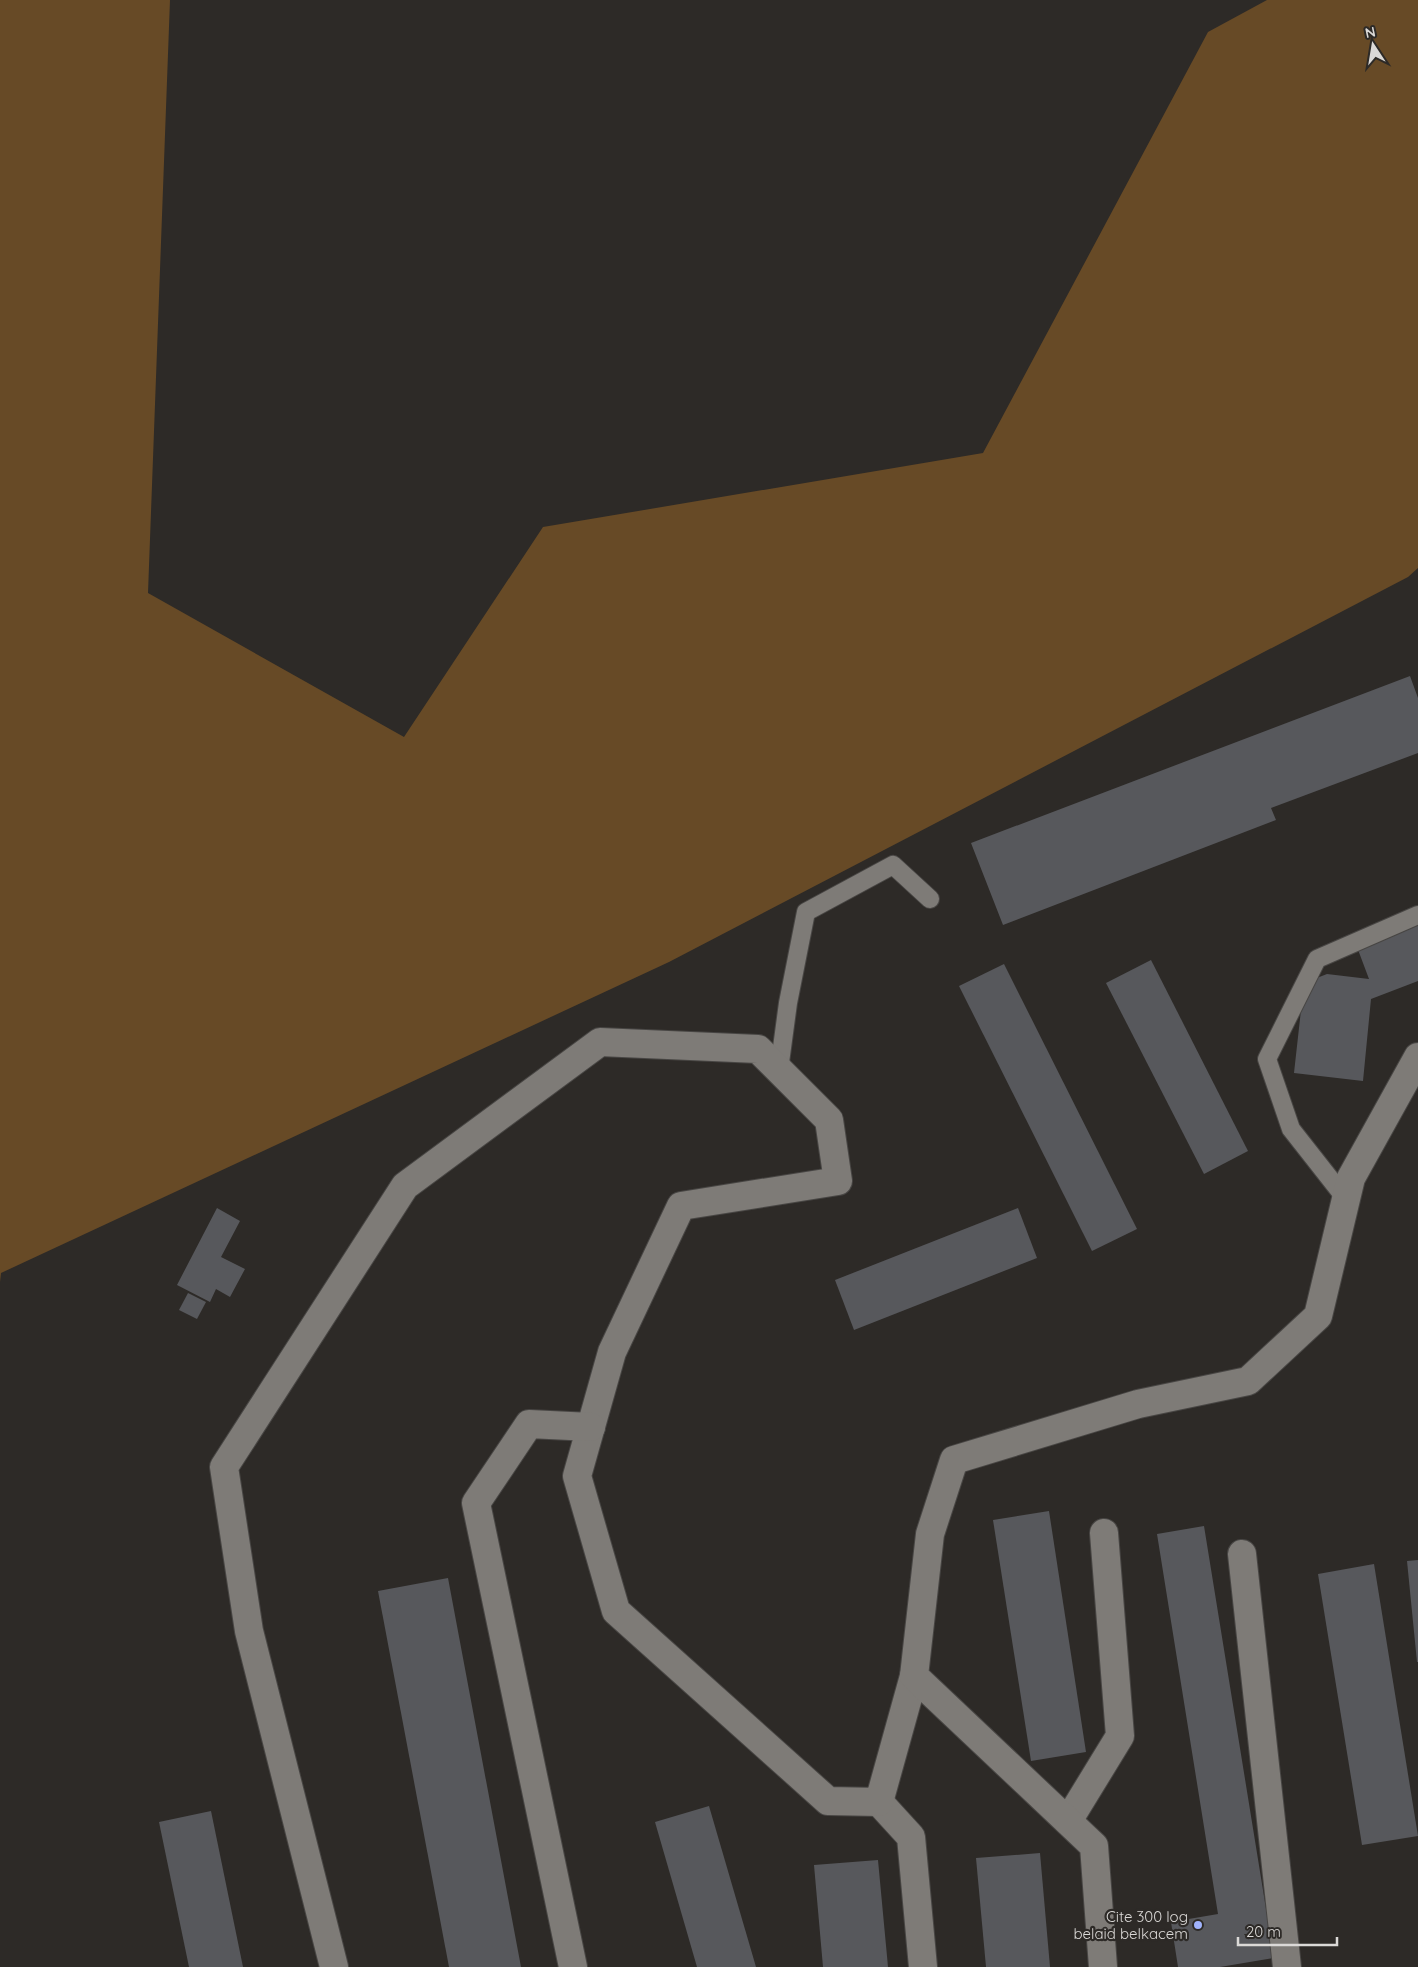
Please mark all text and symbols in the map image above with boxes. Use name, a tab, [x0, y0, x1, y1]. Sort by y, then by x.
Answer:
north arrow	[1348, 20, 1398, 70]
text: N	[1363, 22, 1377, 42]
place label: Cite 300 log belaid belkacem	[1074, 1907, 1188, 1943]
scale bar	[1238, 1914, 1337, 1946]
marker: Cite 300 log belaid belkacem	[1192, 1919, 1204, 1931]
text: 20 m	[1246, 1922, 1281, 1941]

